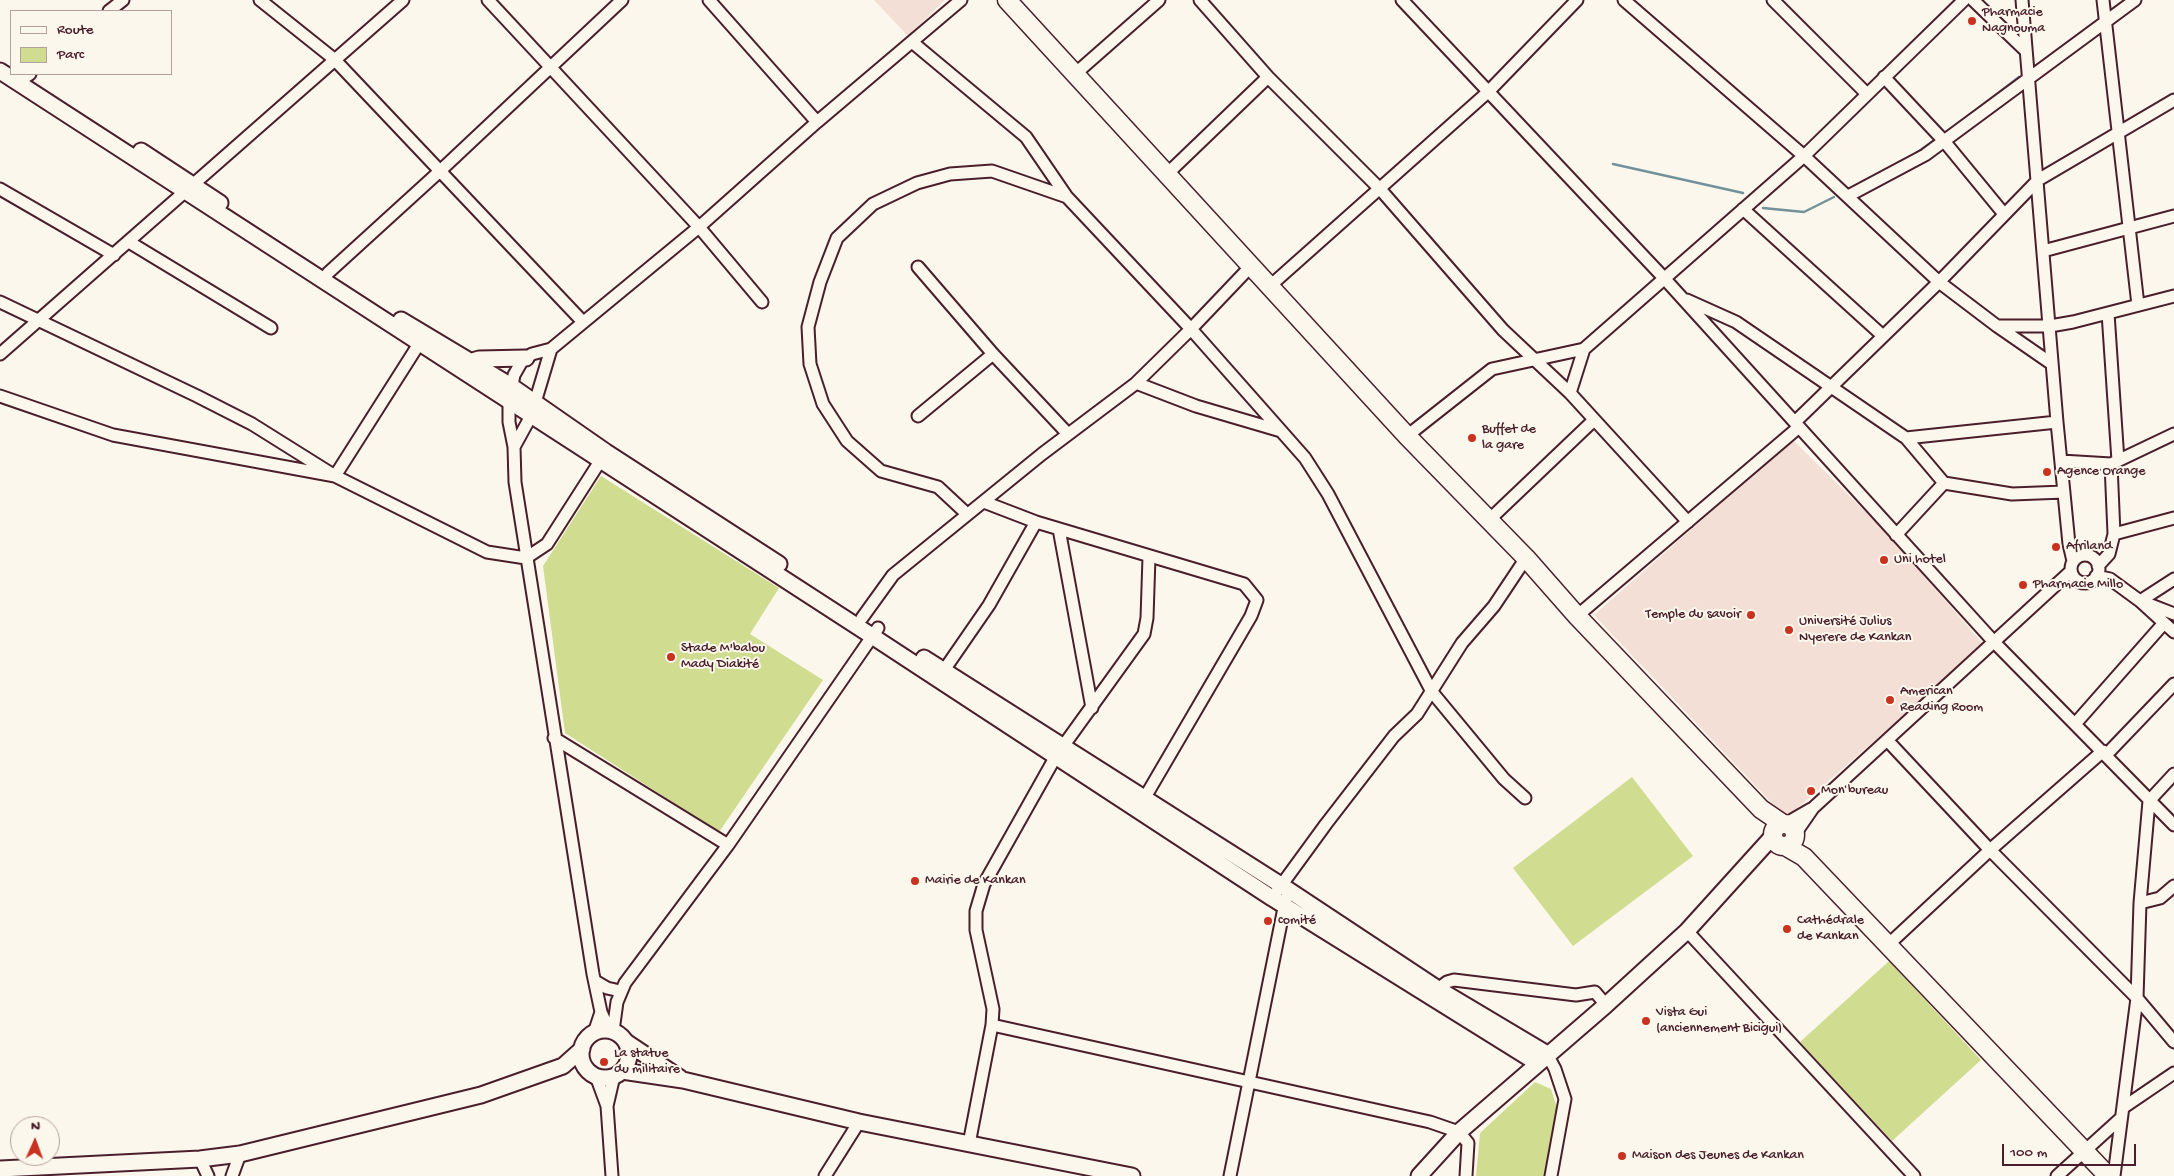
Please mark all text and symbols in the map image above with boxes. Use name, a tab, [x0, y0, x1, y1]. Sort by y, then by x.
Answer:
place label: Pharmacie Nagnouma	[1982, 5, 2045, 38]
legend	[10, 10, 172, 75]
marker: Pharmacie Nagnouma	[1966, 15, 1978, 27]
text: Route	[57, 21, 94, 39]
text: Parc	[57, 46, 84, 64]
place label: Buffet de la gare	[1482, 422, 1536, 454]
marker: Buffet de la gare	[1466, 432, 1478, 444]
place label: Agence Orange	[2057, 464, 2145, 480]
marker: Agence Orange	[2041, 466, 2053, 478]
place label: Afriland	[2066, 539, 2112, 555]
marker: Afriland	[2050, 541, 2062, 553]
place label: Uni hotel	[1894, 552, 1946, 568]
marker: Uni hotel	[1878, 554, 1890, 566]
place label: Pharmacie Millo	[2033, 577, 2123, 593]
marker: Pharmacie Millo	[2017, 579, 2029, 591]
place label: Temple du savoir	[1645, 607, 1741, 623]
marker: Temple du savoir	[1745, 609, 1757, 621]
place label: Université Julius Nyerere de Kankan	[1799, 614, 1911, 646]
marker: Université Julius Nyerere de Kankan	[1783, 624, 1795, 636]
place label: Stade M'balou Mady Diakité	[681, 641, 765, 674]
marker: Stade M'balou Mady Diakité	[665, 651, 677, 663]
place label: American Reading Room	[1900, 684, 1983, 716]
marker: American Reading Room	[1884, 694, 1896, 706]
place label: Mon bureau	[1821, 783, 1888, 799]
marker: Mon bureau	[1805, 785, 1817, 797]
place label: Mairie de Kankan	[925, 873, 1026, 889]
marker: Mairie de Kankan	[909, 875, 921, 887]
place label: comité	[1278, 913, 1316, 929]
place label: Cathédrale de Kankan	[1797, 913, 1864, 946]
marker: comité	[1262, 915, 1274, 927]
marker: Cathédrale de Kankan	[1781, 923, 1793, 935]
place label: Vista Gui (anciennement Bicigui)	[1656, 1005, 1782, 1038]
marker: Vista Gui (anciennement Bicigui)	[1640, 1015, 1652, 1027]
place label: La statue du militaire	[614, 1046, 680, 1078]
marker: La statue du militaire	[598, 1056, 610, 1068]
north arrow	[10, 1116, 60, 1166]
text: N	[31, 1118, 40, 1135]
scale bar	[2004, 1134, 2138, 1166]
text: 100 m	[2010, 1144, 2047, 1162]
place label: Maison des Jeunes de Kankan	[1632, 1148, 1804, 1164]
marker: Maison des Jeunes de Kankan	[1616, 1150, 1628, 1162]

